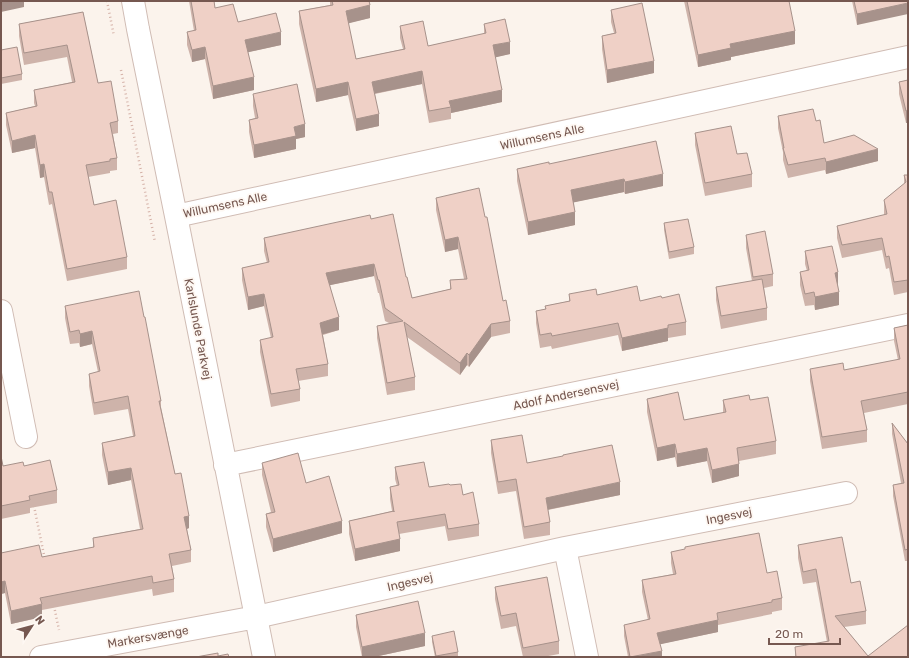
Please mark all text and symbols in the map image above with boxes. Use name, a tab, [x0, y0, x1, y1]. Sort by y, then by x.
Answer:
street label: Willumsens Alle	[499, 121, 586, 153]
street label: Willumsens Alle	[182, 189, 269, 221]
street label: Karlslunde Parkvej	[181, 277, 215, 381]
street label: Adolf Andersensvej	[512, 377, 620, 413]
street label: Ingesvej	[705, 505, 753, 527]
street label: Ingesvej	[386, 570, 434, 594]
north arrow	[12, 606, 52, 646]
text: N	[32, 613, 47, 628]
scale bar	[769, 620, 840, 646]
street label: Markersvænge	[106, 623, 190, 651]
text: 20 m	[775, 627, 803, 641]

